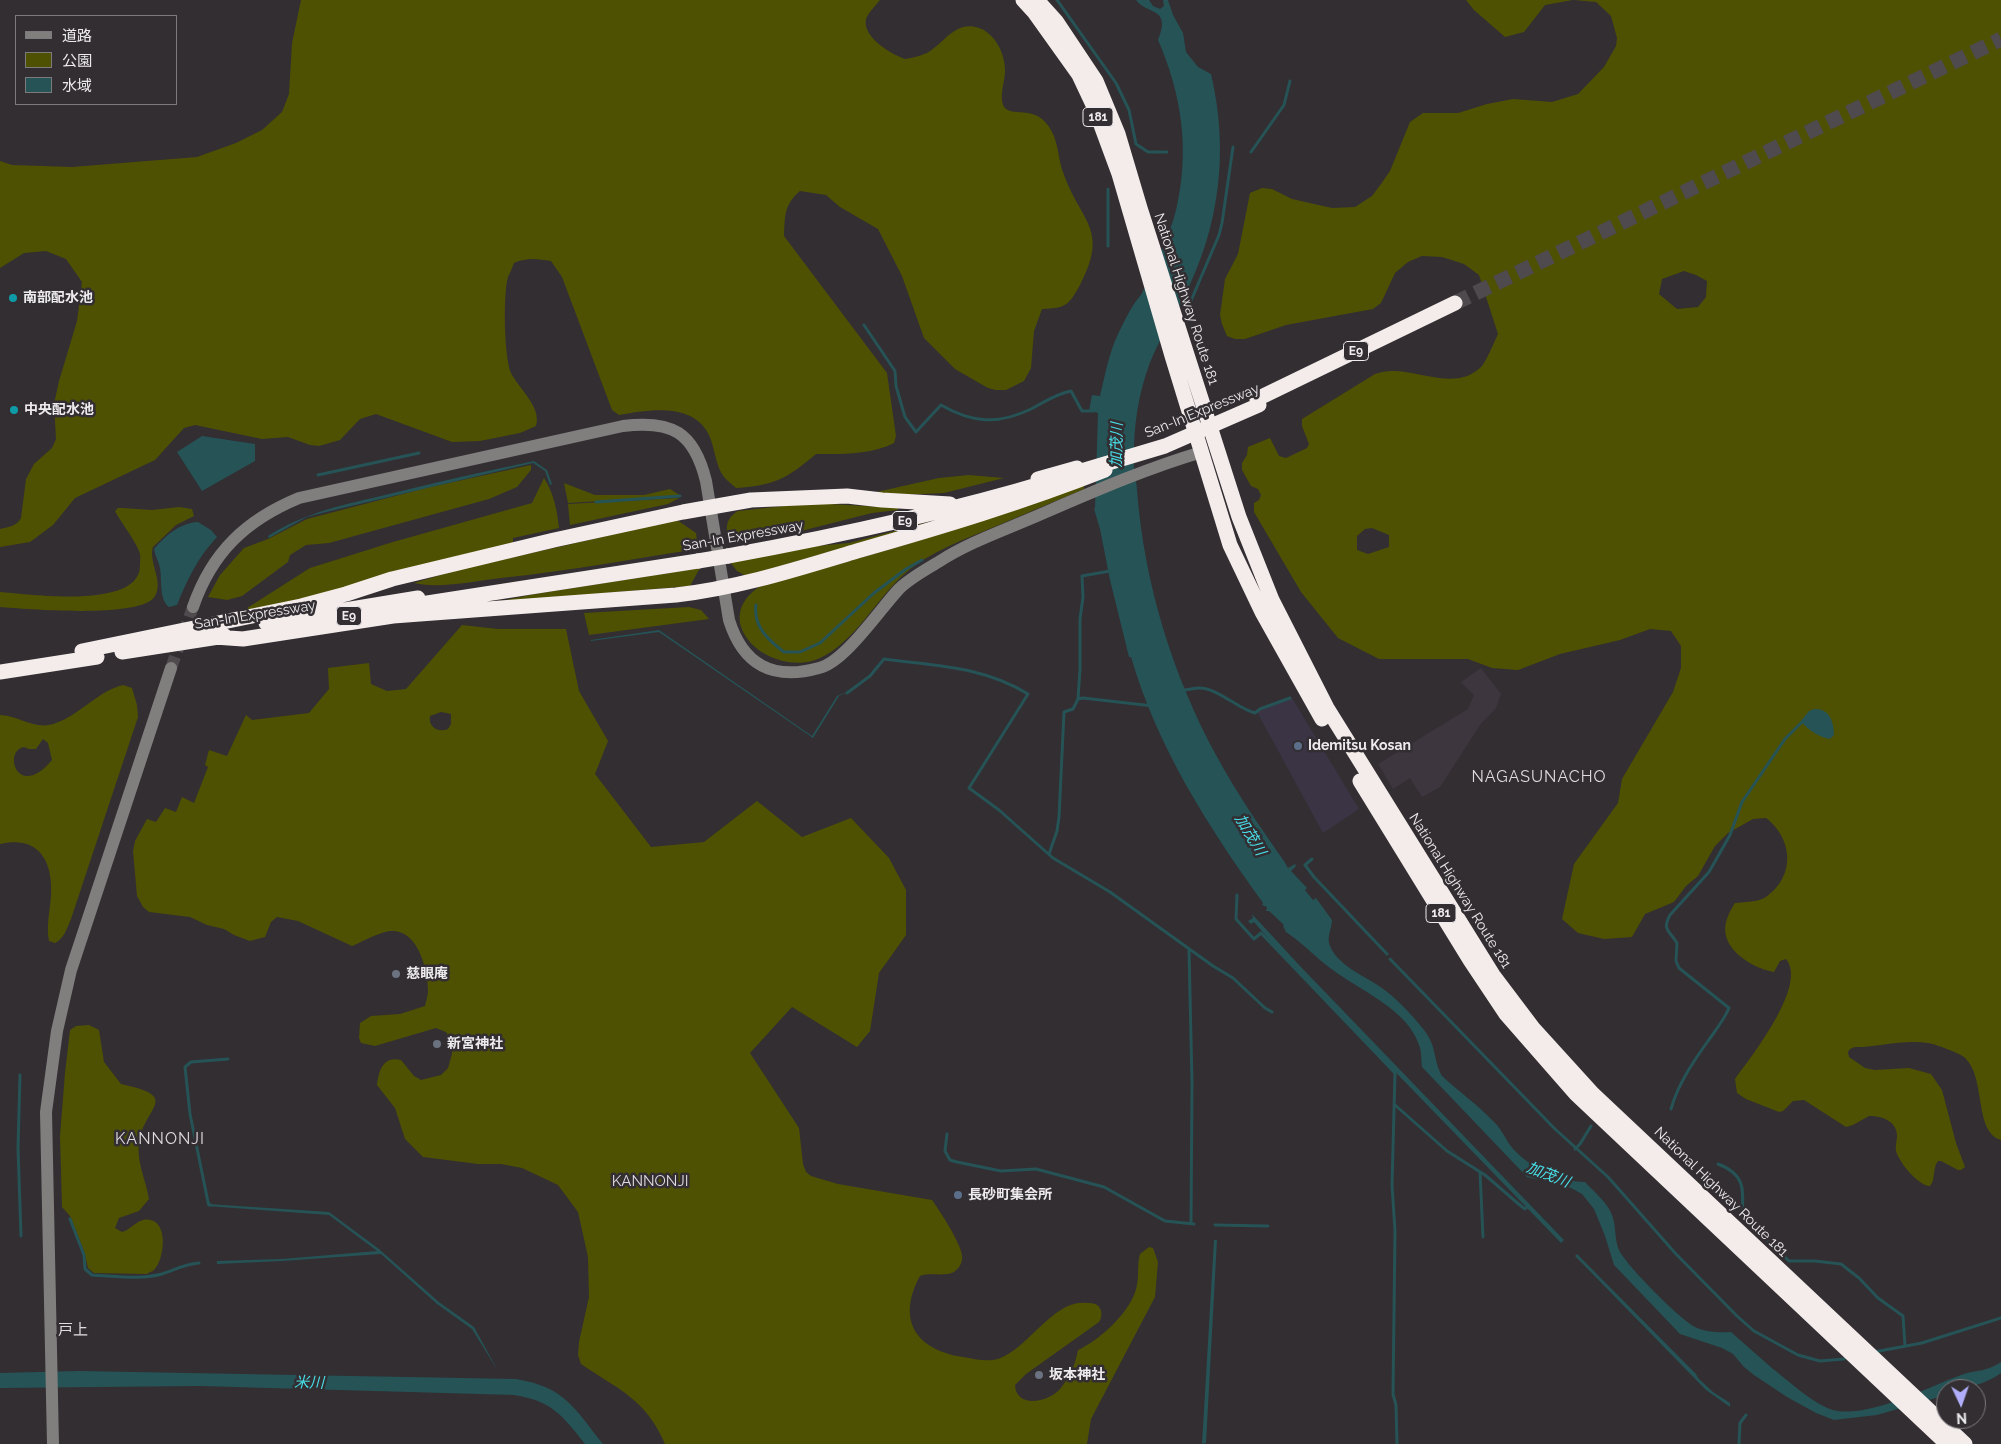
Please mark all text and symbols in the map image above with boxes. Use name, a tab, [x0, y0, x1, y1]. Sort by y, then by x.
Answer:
legend	[15, 15, 178, 105]
text: 道路	[62, 27, 92, 45]
text: 公園	[62, 52, 92, 70]
text: 水域	[62, 77, 92, 95]
road number: 181	[1083, 108, 1113, 126]
street label: National Highway Route 181	[1150, 211, 1222, 387]
place label: 南部配水池	[23, 290, 93, 306]
marker: 南部配水池	[7, 292, 19, 304]
road number: E9	[1344, 342, 1368, 361]
street label: San-In Expressway	[1142, 380, 1262, 442]
place label: 中央配水池	[24, 402, 94, 418]
marker: 中央配水池	[8, 404, 20, 416]
water label: 加茂川	[1108, 422, 1126, 468]
road number: E9	[892, 512, 918, 530]
street label: San-In Expressway	[681, 517, 805, 555]
street label: San-In Expressway	[193, 597, 317, 633]
road number: E9	[336, 606, 362, 626]
place label: Idemitsu Kosan	[1308, 738, 1411, 754]
marker: Idemitsu Kosan	[1292, 740, 1304, 752]
district label: NAGASUNACHO	[1470, 767, 1608, 787]
street label: National Highway Route 181	[1405, 810, 1515, 972]
water label: 加茂川	[1231, 811, 1269, 859]
road number: 181	[1426, 904, 1456, 922]
place label: 慈眼庵	[406, 966, 448, 982]
marker: 慈眼庵	[390, 968, 402, 980]
place label: 新宮神社	[447, 1036, 503, 1052]
marker: 新宮神社	[431, 1038, 443, 1050]
street label: National Highway Route 181	[1651, 1124, 1791, 1260]
district label: KANNONJI	[114, 1129, 206, 1149]
water label: 加茂川	[1524, 1159, 1572, 1191]
district label: KANNONJI	[607, 1172, 693, 1190]
place label: 長砂町集会所	[968, 1187, 1052, 1203]
marker: 長砂町集会所	[952, 1189, 964, 1201]
district label: 戸上	[58, 1321, 88, 1339]
place label: 坂本神社	[1049, 1367, 1105, 1383]
marker: 坂本神社	[1033, 1369, 1045, 1381]
water label: 米川	[294, 1374, 324, 1392]
north arrow	[1936, 1379, 1986, 1429]
text: N	[1956, 1410, 1967, 1426]

